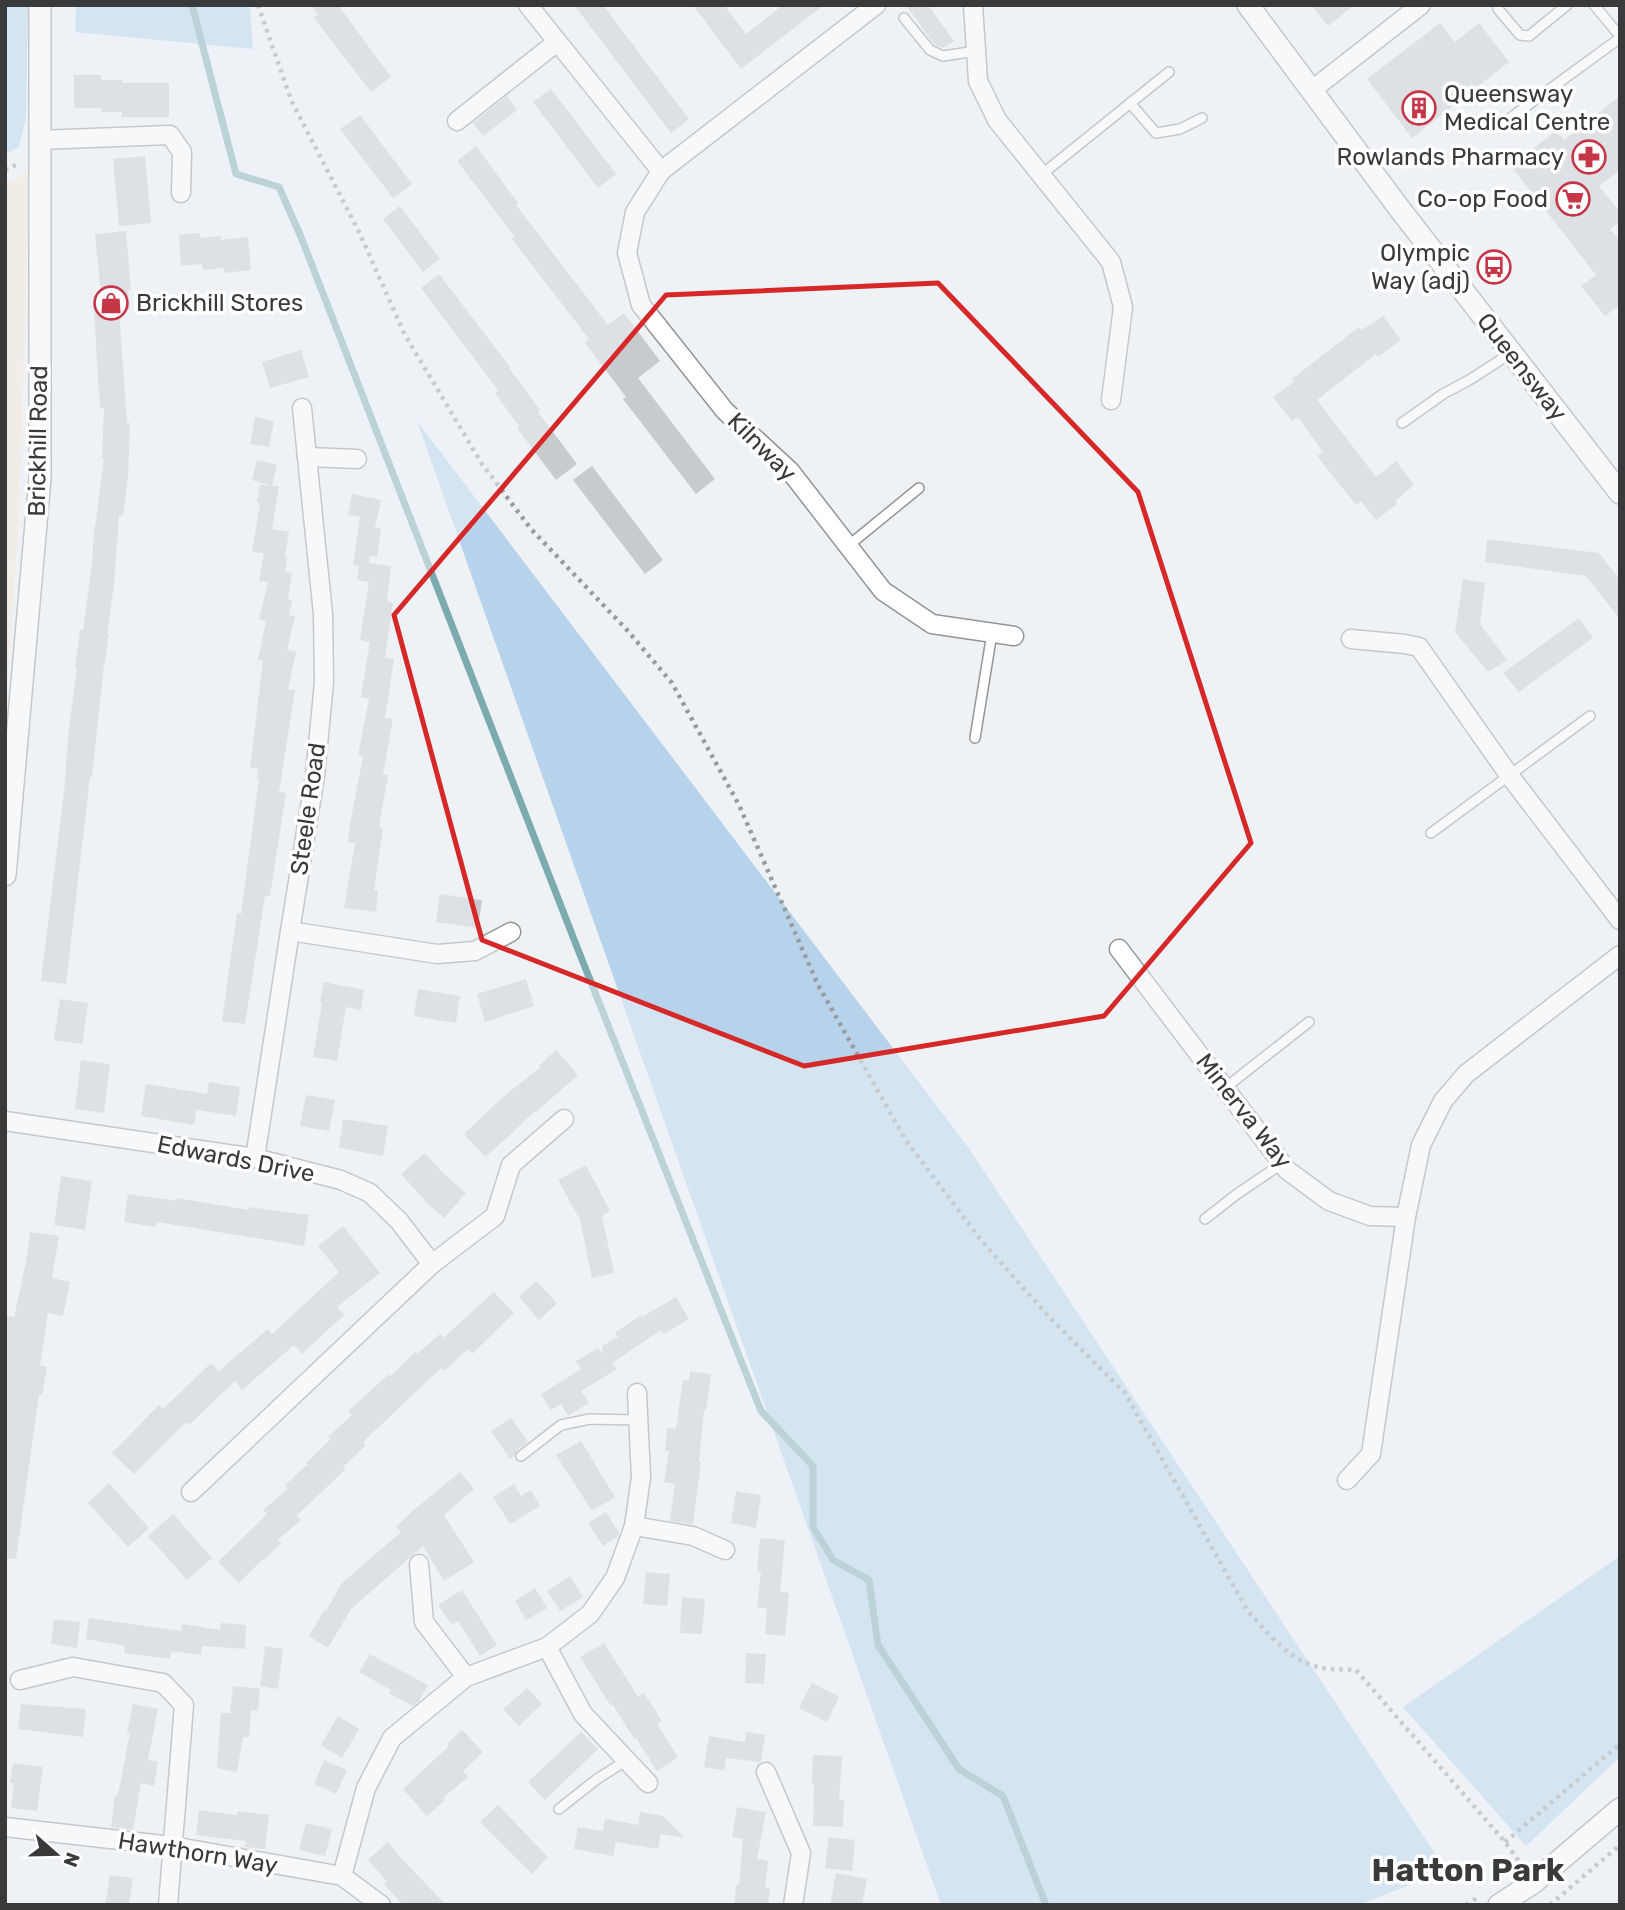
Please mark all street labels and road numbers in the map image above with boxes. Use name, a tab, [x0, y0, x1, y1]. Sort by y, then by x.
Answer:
street label: Queensway	[1471, 307, 1573, 427]
street label: Brickhill Road	[23, 365, 53, 517]
street label: Kilnway	[722, 407, 802, 487]
street label: Steele Road	[285, 741, 331, 877]
street label: Minerva Way	[1190, 1048, 1298, 1174]
street label: Edwards Drive	[155, 1130, 317, 1188]
street label: Hawthorn Way	[116, 1827, 280, 1879]

